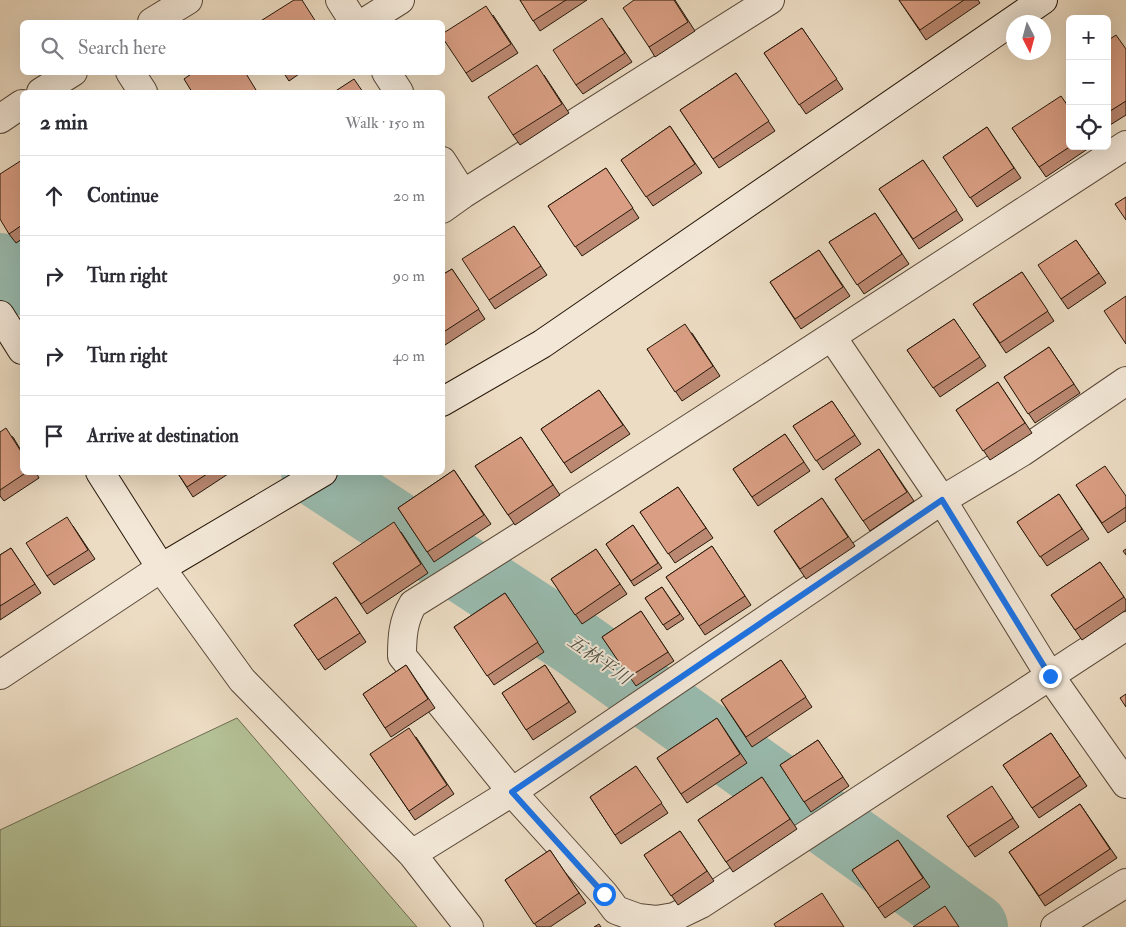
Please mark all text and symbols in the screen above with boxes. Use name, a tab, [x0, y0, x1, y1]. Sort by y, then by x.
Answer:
north arrow	[1006, 15, 1051, 60]
map controls	[1066, 15, 1111, 150]
button: +	[1066, 15, 1111, 60]
search box	[20, 20, 445, 75]
icon: search	[38, 34, 66, 62]
text: Search here	[78, 36, 166, 60]
button: −	[1066, 60, 1111, 105]
button: locate	[1066, 105, 1111, 150]
text: 2 min	[40, 109, 88, 136]
text: Walk · 150 m	[345, 113, 425, 133]
icon: ahead	[40, 182, 68, 210]
text: Continue	[87, 184, 158, 208]
text: 20 m	[393, 186, 425, 206]
icon: right	[40, 262, 68, 290]
text: Turn right	[87, 264, 167, 288]
text: 90 m	[393, 266, 425, 286]
icon: right	[40, 342, 68, 370]
text: Turn right	[87, 344, 167, 368]
text: 40 m	[392, 346, 425, 366]
icon: arrive	[40, 422, 68, 450]
text: Arrive at destination	[87, 424, 239, 448]
water label: 五林平川	[563, 630, 637, 691]
route end	[1039, 665, 1062, 688]
route start	[593, 883, 616, 906]

